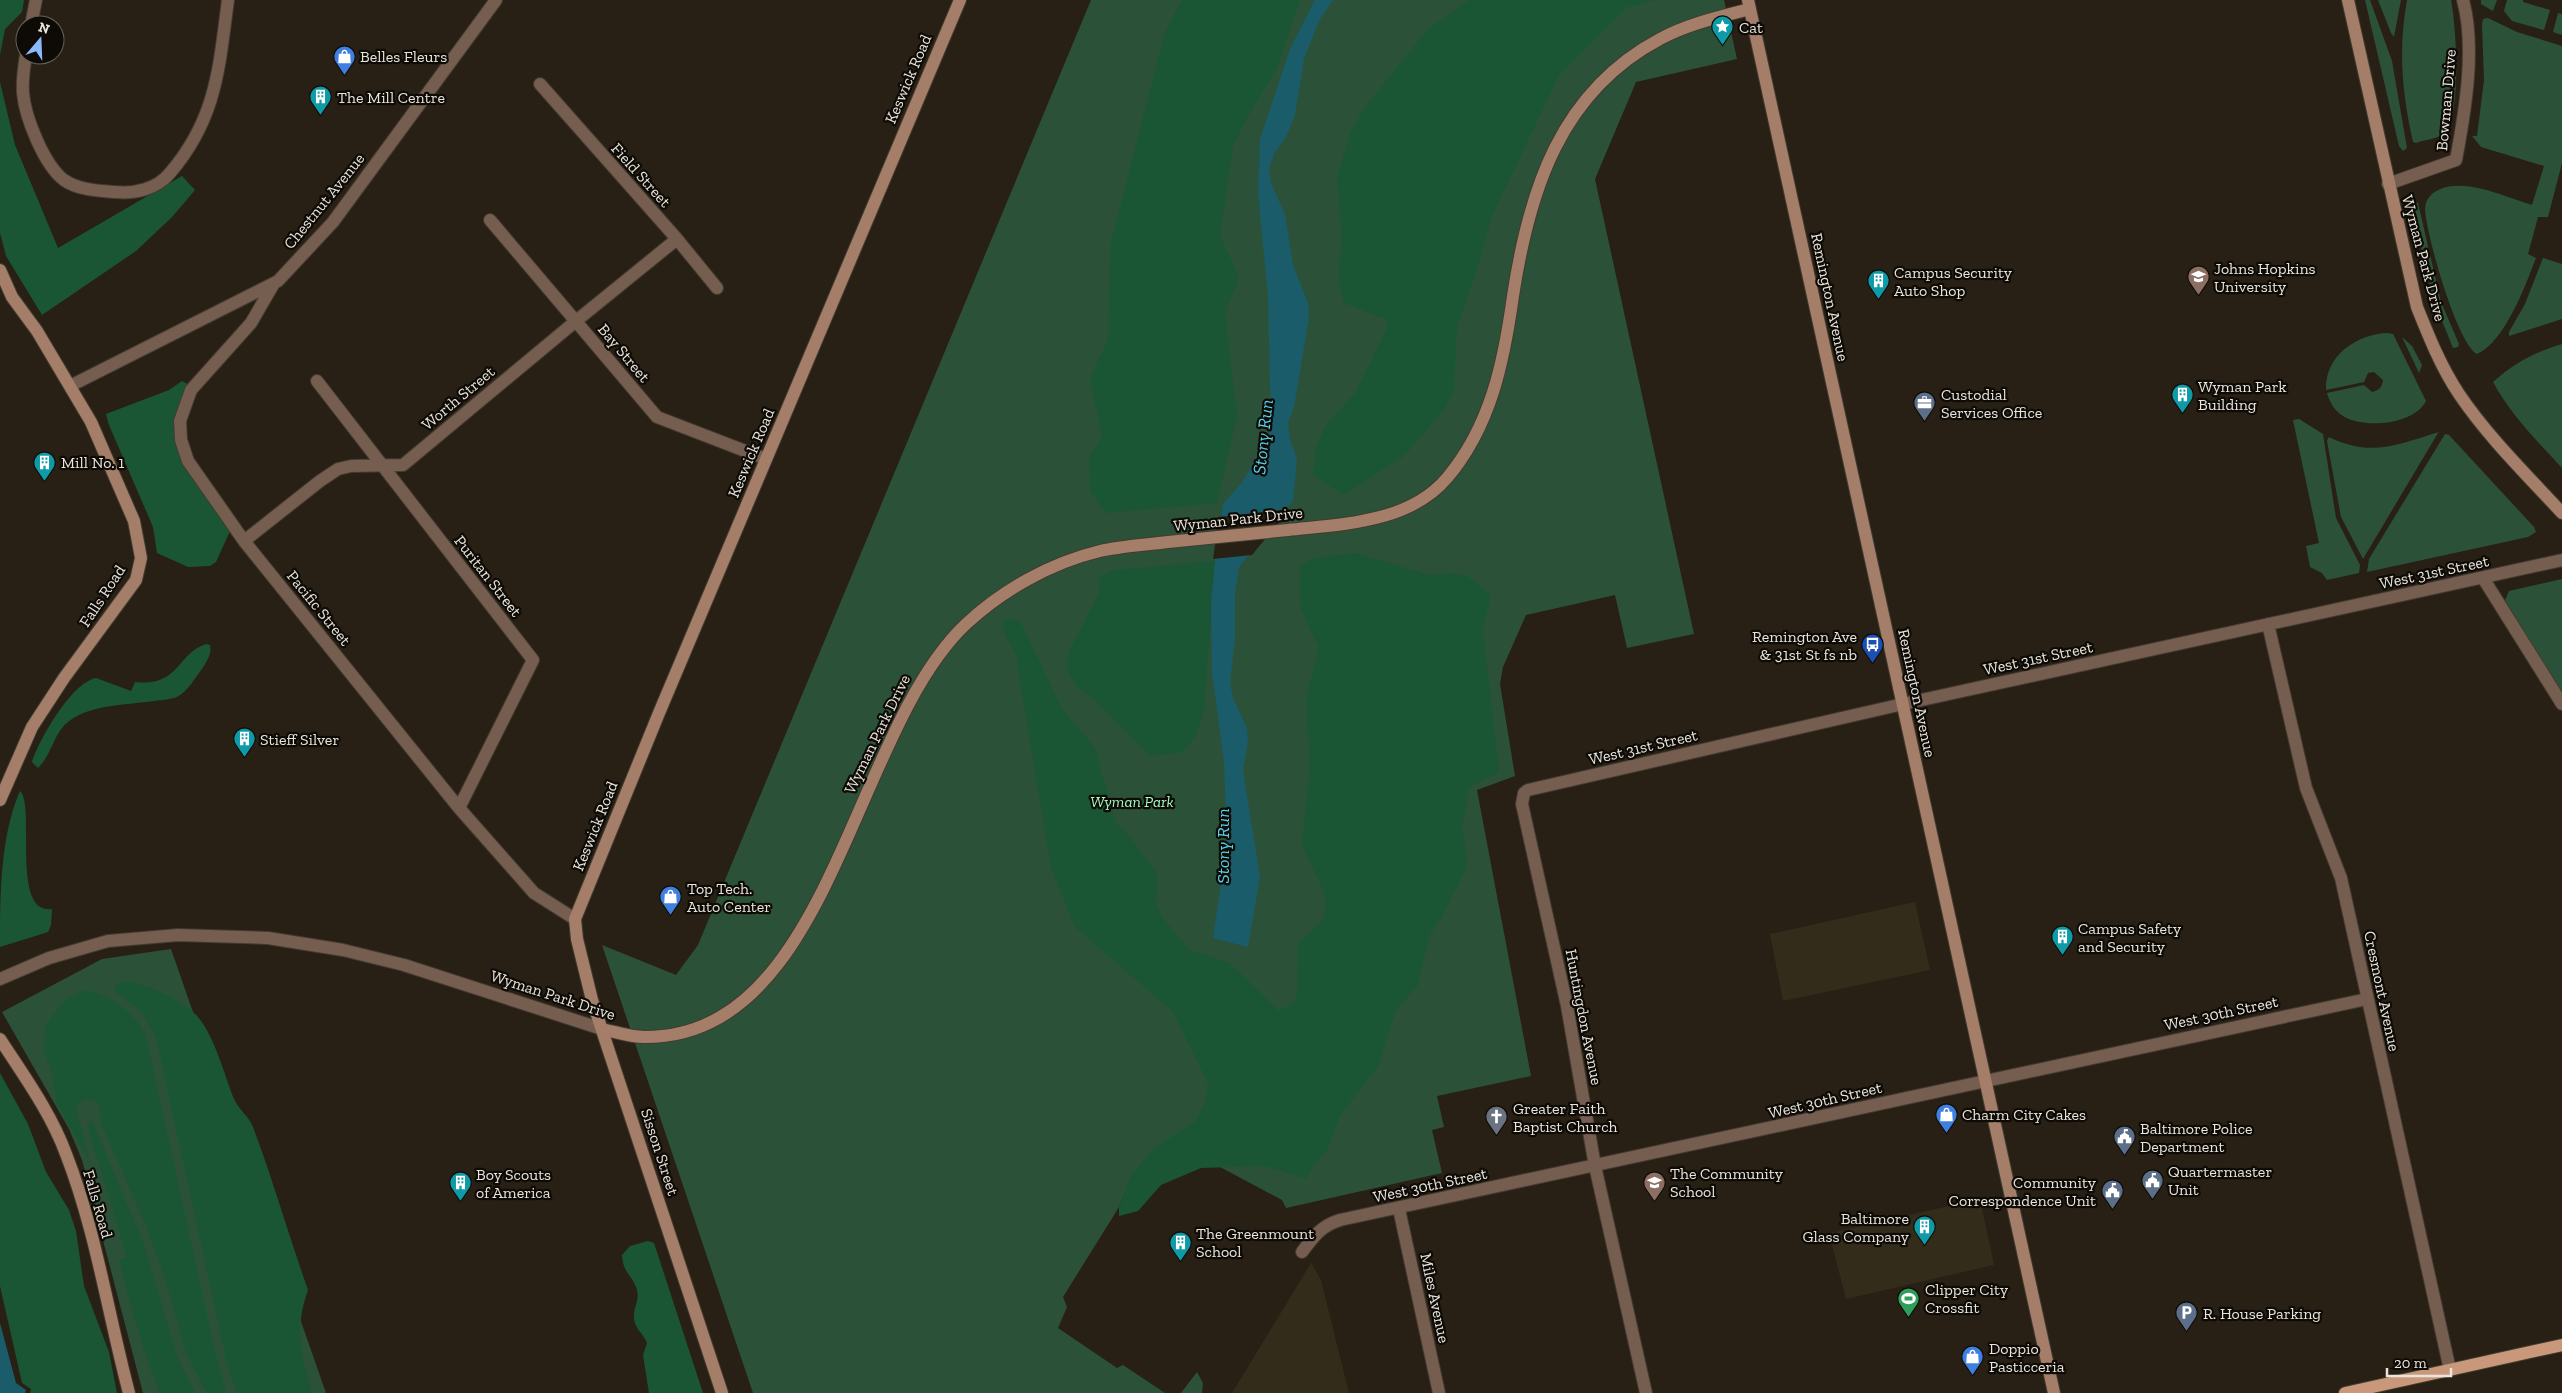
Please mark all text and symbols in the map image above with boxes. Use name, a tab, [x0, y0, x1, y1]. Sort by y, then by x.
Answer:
north arrow	[15, 15, 65, 65]
place icon: Cat	[1711, 15, 1735, 46]
text: N	[36, 18, 52, 38]
place label: Cat	[1739, 18, 1763, 37]
street label: Keswick Road	[881, 31, 935, 126]
shop icon: Belles Fleurs	[332, 44, 356, 75]
place label: Belles Fleurs	[360, 47, 447, 66]
street label: Bowman Drive	[2432, 48, 2460, 152]
building icon: The Mill Centre	[309, 85, 333, 116]
place label: The Mill Centre	[337, 88, 445, 107]
street label: Field Street	[607, 139, 675, 211]
street label: Chestnut Avenue	[280, 149, 368, 253]
street label: Wyman Park Drive	[2398, 193, 2450, 323]
street label: Remington Avenue	[1807, 231, 1853, 363]
place label: Johns Hopkins University	[2214, 259, 2316, 296]
place label: Campus Security Auto Shop	[1894, 263, 2013, 300]
school or university icon: Johns Hopkins University	[2186, 265, 2210, 296]
building icon: Campus Security Auto Shop	[1866, 269, 1890, 300]
street label: Bay Street	[594, 320, 654, 386]
street label: Worth Street	[418, 362, 498, 434]
place label: Wyman Park Building	[2198, 377, 2287, 414]
building icon: Wyman Park Building	[2170, 383, 2194, 414]
place label: Custodial Services Office	[1941, 385, 2042, 422]
office icon: Custodial Services Office	[1913, 391, 1937, 422]
water label: Stony Run	[1248, 398, 1278, 476]
street label: Keswick Road	[724, 405, 778, 500]
building icon: Mill No. 1	[33, 450, 57, 481]
place label: Mill No. 1	[61, 453, 124, 472]
street label: Wyman Park Drive	[1172, 503, 1304, 535]
street label: Puritan Street	[450, 532, 526, 621]
street label: West 31st Street	[2378, 551, 2490, 593]
street label: Falls Road	[75, 561, 129, 631]
street label: Pacific Street	[283, 567, 355, 649]
place label: Remington Ave & 31st St fs nb	[1752, 627, 1857, 664]
street label: Remington Avenue	[1894, 627, 1940, 759]
bus stop icon: Remington Ave & 31st St fs nb	[1861, 633, 1885, 664]
street label: West 31st Street	[1982, 637, 2094, 679]
street label: Wyman Park Drive	[840, 671, 914, 797]
street label: West 31st Street	[1587, 725, 1699, 769]
building icon: Stieff Silver	[232, 727, 256, 758]
place label: Stieff Silver	[260, 730, 339, 749]
street label: Keswick Road	[568, 778, 622, 874]
park label: Wyman Park	[1090, 792, 1174, 811]
water label: Stony Run	[1212, 808, 1234, 884]
place label: Top Tech. Auto Center	[687, 879, 771, 916]
shop icon: Top Tech. Auto Center	[659, 885, 683, 916]
place label: Campus Safety and Security	[2078, 919, 2182, 956]
building icon: Campus Safety and Security	[2050, 925, 2074, 956]
street label: Cresmont Avenue	[2360, 929, 2404, 1053]
street label: Huntingdon Avenue	[1561, 947, 1607, 1087]
street label: Wyman Park Drive	[488, 966, 618, 1024]
street label: West 30th Street	[2162, 992, 2280, 1034]
street label: West 30th Street	[1766, 1078, 1884, 1122]
place label: Greater Faith Baptist Church	[1513, 1099, 1618, 1136]
shop icon: Charm City Cakes	[1934, 1102, 1958, 1133]
church icon: Greater Faith Baptist Church	[1485, 1105, 1509, 1136]
place label: Charm City Cakes	[1962, 1105, 2086, 1124]
street label: Sisson Street	[637, 1106, 683, 1198]
place label: Baltimore Police Department	[2140, 1119, 2253, 1156]
public building icon: Baltimore Police Department	[2112, 1125, 2136, 1156]
place label: Quartermaster Unit	[2168, 1162, 2272, 1199]
street label: West 30th Street	[1371, 1164, 1489, 1206]
place label: The Community School	[1670, 1164, 1784, 1201]
place label: Boy Scouts of America	[476, 1165, 551, 1202]
street label: Falls Road	[79, 1168, 117, 1240]
public building icon: Quartermaster Unit	[2140, 1168, 2164, 1199]
school or university icon: The Community School	[1642, 1170, 1666, 1201]
building icon: Boy Scouts of America	[448, 1171, 472, 1202]
place label: Community Correspondence Unit	[1949, 1173, 2097, 1210]
public building icon: Community Correspondence Unit	[2100, 1179, 2124, 1210]
place label: Baltimore Glass Company	[1802, 1209, 1910, 1246]
building icon: Baltimore Glass Company	[1913, 1215, 1937, 1246]
place label: The Greenmount School	[1196, 1224, 1314, 1261]
building icon: The Greenmount School	[1168, 1230, 1192, 1261]
street label: Miles Avenue	[1416, 1251, 1454, 1345]
place label: Clipper City Crossfit	[1925, 1280, 2009, 1317]
sports icon: Clipper City Crossfit	[1897, 1286, 1921, 1317]
parking icon: R. House Parking	[2175, 1301, 2199, 1332]
place label: R. House Parking	[2203, 1304, 2321, 1323]
place label: Doppio Pasticceria	[1989, 1339, 2065, 1376]
shop icon: Doppio Pasticceria	[1961, 1345, 1985, 1376]
scale bar	[2387, 1346, 2451, 1378]
text: 20 m	[2394, 1354, 2427, 1372]

